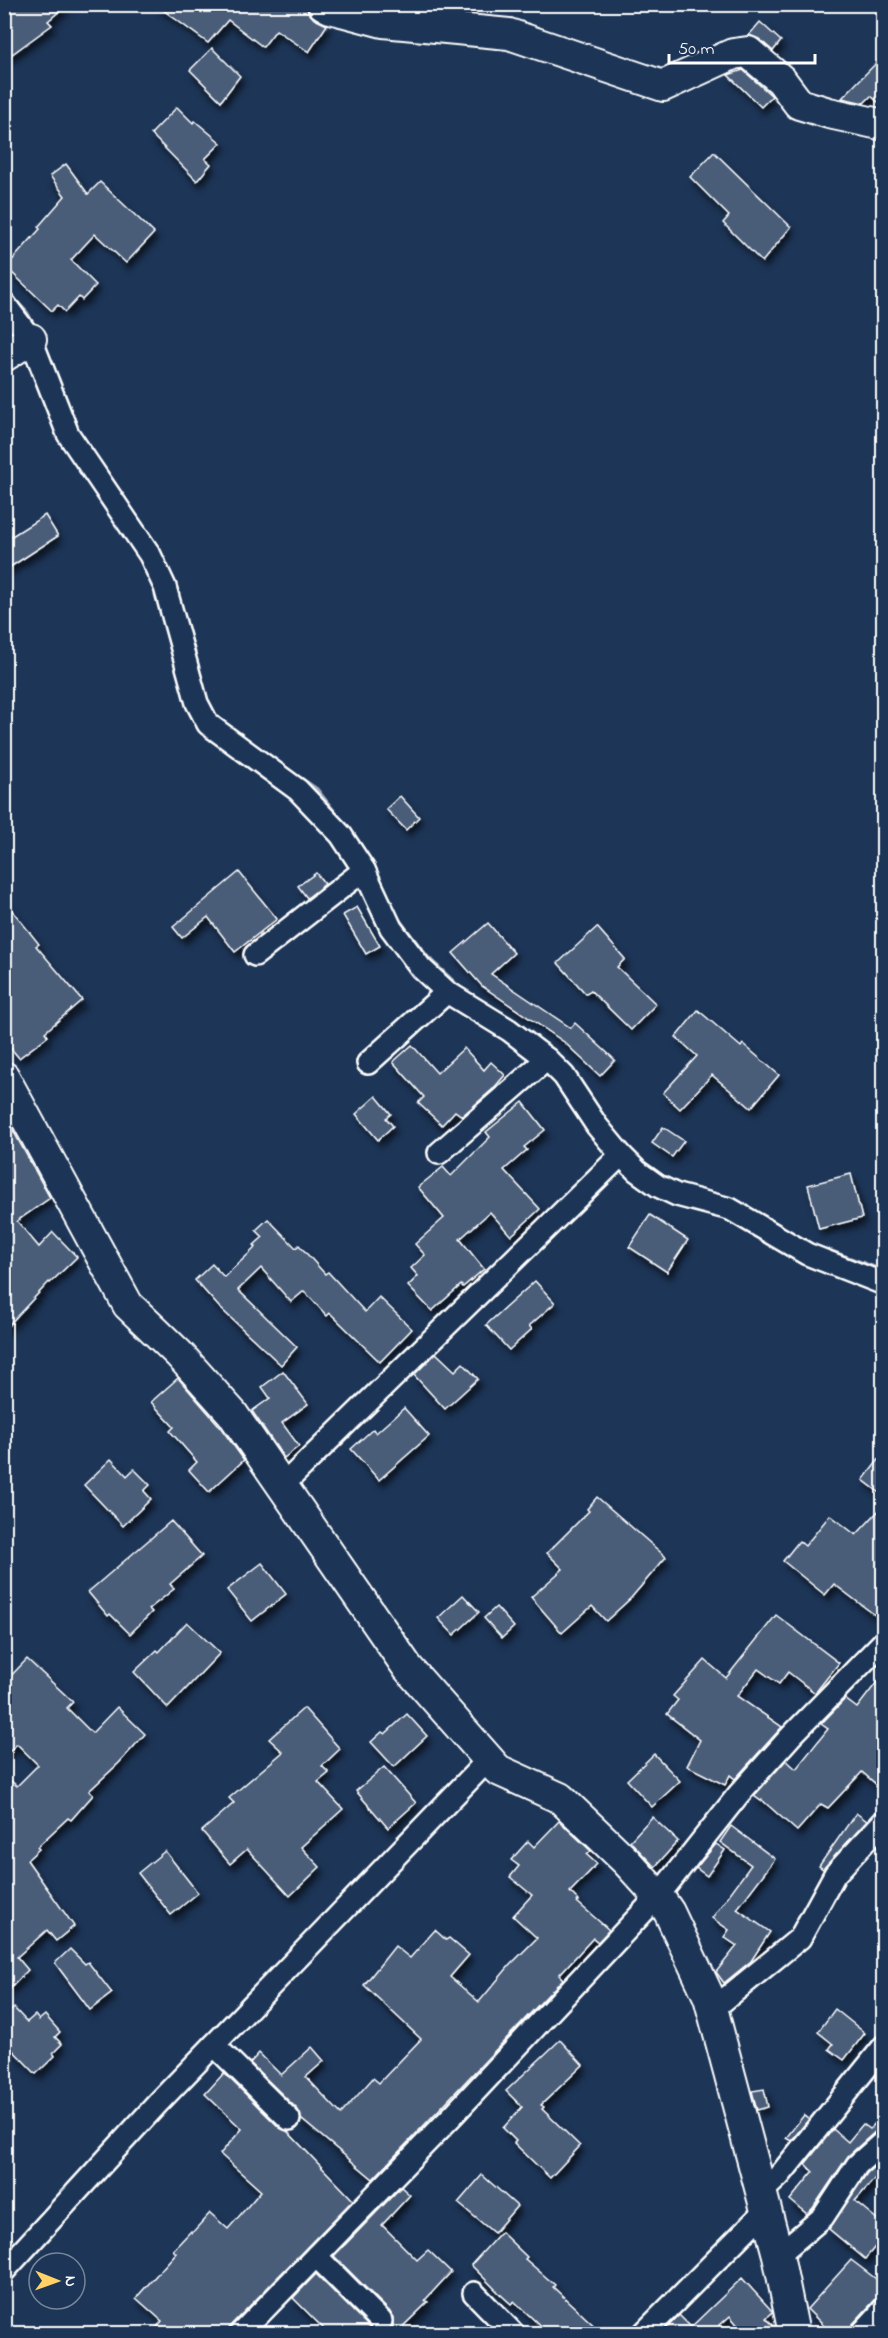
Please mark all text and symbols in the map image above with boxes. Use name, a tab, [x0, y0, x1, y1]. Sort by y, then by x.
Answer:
scale bar	[669, 27, 814, 65]
text: 50 m	[678, 37, 715, 63]
north arrow	[27, 2251, 87, 2311]
text: N	[58, 2276, 82, 2287]

